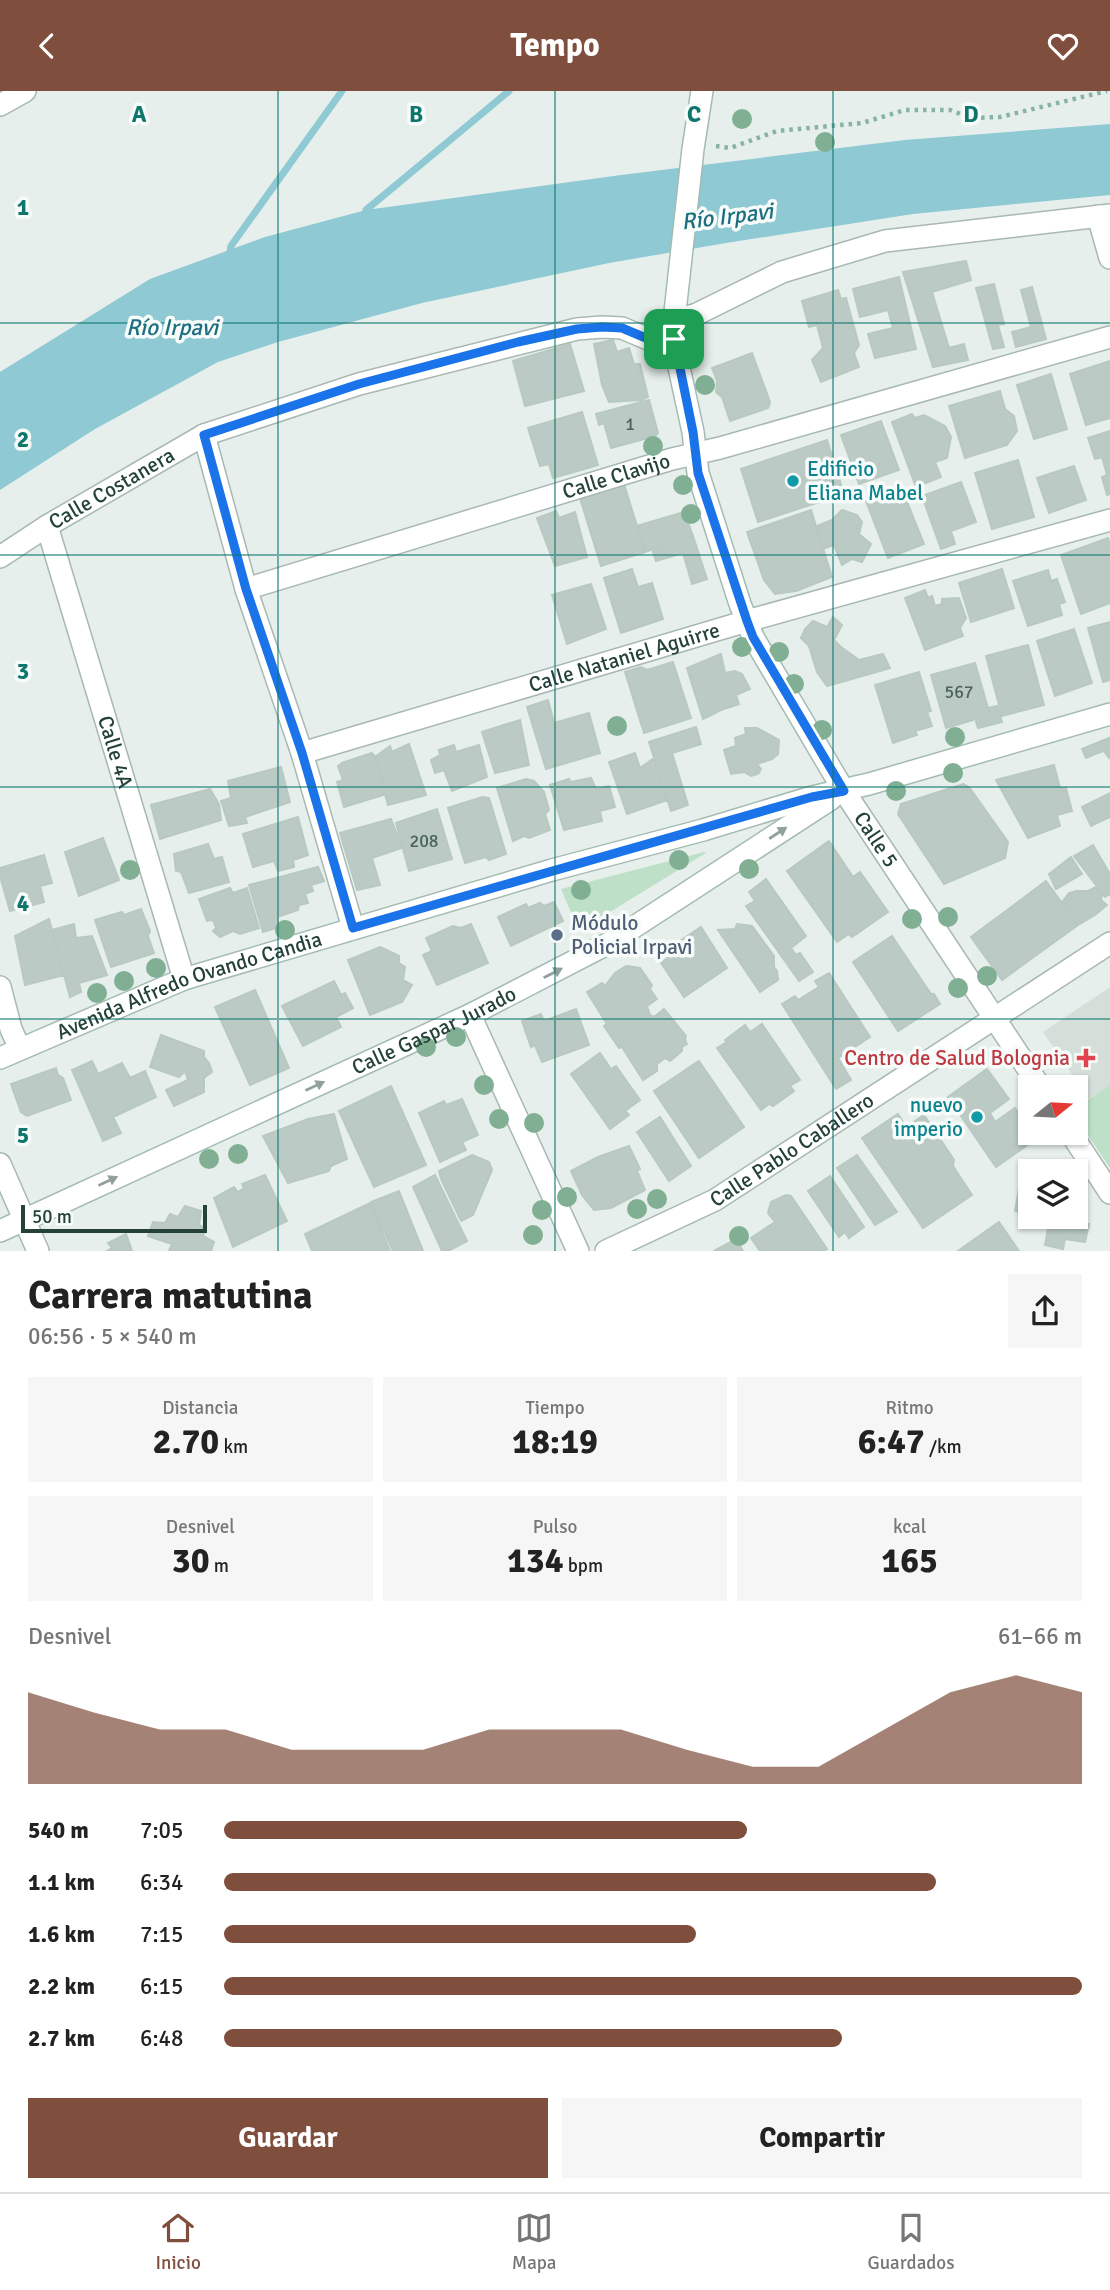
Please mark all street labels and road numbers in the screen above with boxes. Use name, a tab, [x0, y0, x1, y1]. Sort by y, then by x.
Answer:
street label: Calle Costanera	[44, 442, 179, 535]
street label: Calle Clavijo	[559, 447, 673, 505]
street label: Calle Nataniel Aguirre	[526, 617, 723, 698]
street label: Calle 4A	[92, 712, 139, 791]
street label: Calle 5	[848, 806, 904, 872]
street label: Avenida Alfredo Ovando Candia	[52, 926, 325, 1045]
street label: Calle Gaspar Jurado	[348, 980, 521, 1081]
street label: Calle Pablo Caballero	[705, 1087, 879, 1213]

